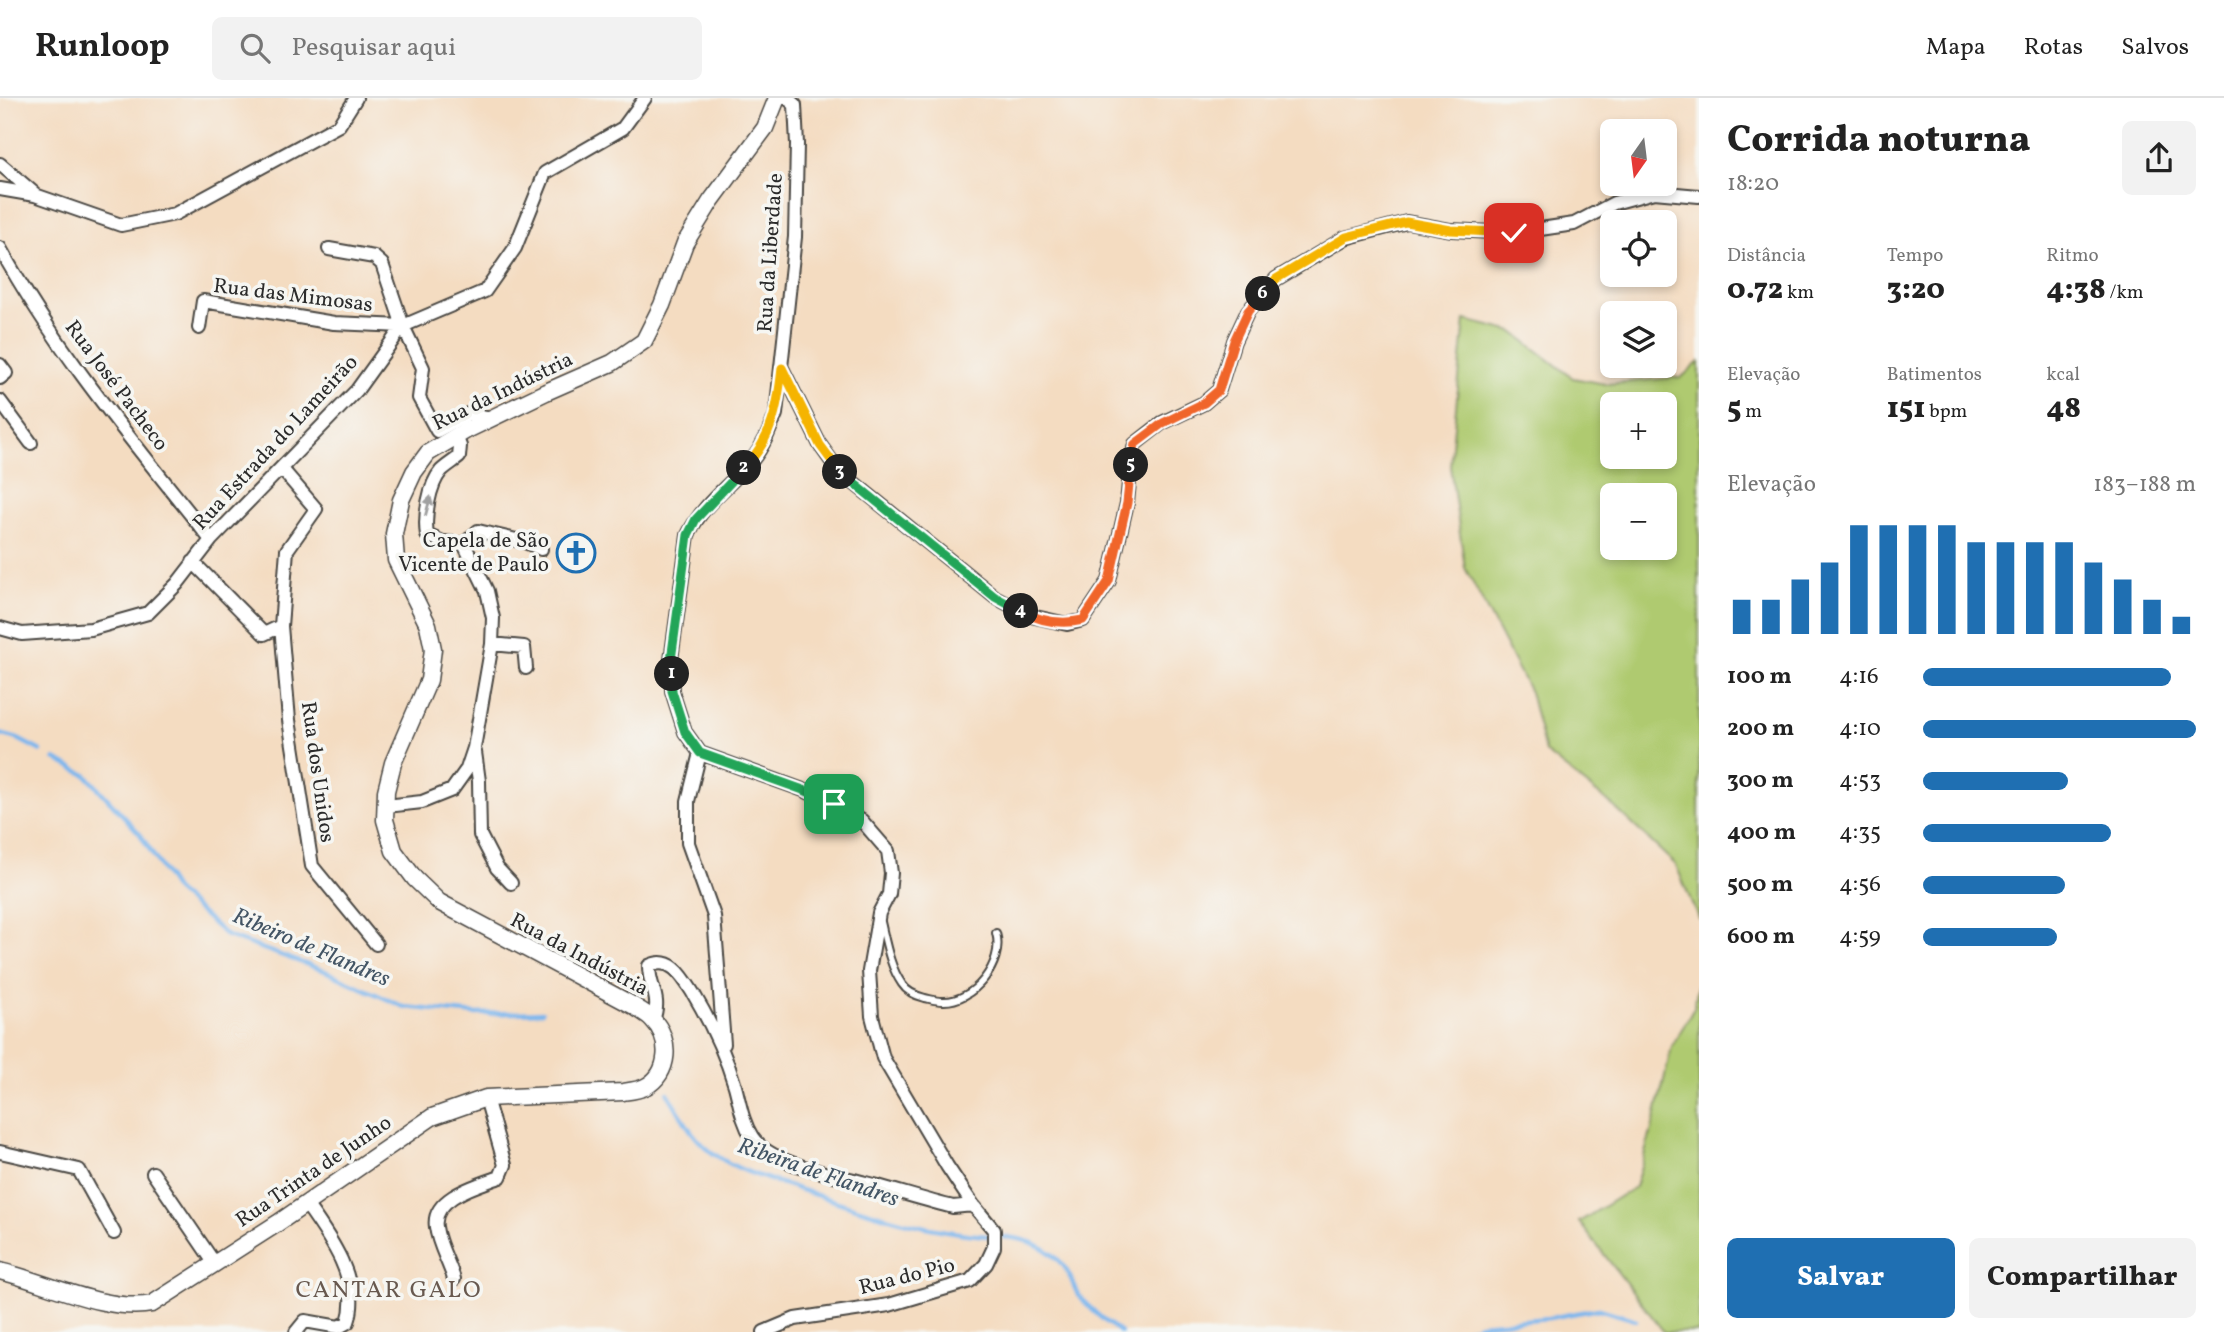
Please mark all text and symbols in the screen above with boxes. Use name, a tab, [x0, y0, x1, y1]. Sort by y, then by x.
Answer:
search box	[212, 17, 702, 80]
text: Runloop	[35, 25, 170, 71]
icon: search	[236, 29, 274, 67]
text: Pesquisar aqui	[292, 30, 456, 66]
text: Mapa	[1926, 31, 1986, 65]
text: Rotas	[2024, 31, 2083, 65]
text: Salvos	[2121, 31, 2189, 65]
text: Corrida noturna	[1727, 115, 2030, 168]
north arrow	[1600, 119, 1676, 196]
map controls	[1600, 119, 1677, 560]
button: share	[2122, 121, 2196, 195]
text: 18:20	[1727, 168, 1779, 200]
street label: Rua da Liberdade	[751, 172, 791, 334]
pin	[1484, 203, 1544, 263]
button: locate	[1600, 210, 1677, 287]
icon: check	[1495, 214, 1533, 252]
text: Distância	[1727, 243, 1806, 269]
text: Tempo	[1887, 243, 1943, 269]
text: Ritmo	[2046, 243, 2099, 269]
text: 0.72	[1727, 269, 1783, 311]
text: 3:20	[1887, 269, 1945, 311]
text: 4:38	[2046, 269, 2106, 311]
street label: Rua das Mimosas	[212, 272, 374, 320]
pin: 6	[1246, 276, 1280, 312]
text: 6	[1257, 280, 1268, 306]
text: km	[1783, 280, 1814, 306]
text: /km	[2106, 280, 2144, 306]
button: layers	[1600, 301, 1677, 378]
street label: Rua José Pacheco	[57, 315, 175, 457]
street label: Rua da Indústria	[428, 345, 578, 439]
street label: Rua Estrada do Lameirão	[187, 349, 365, 537]
text: Elevação	[1727, 362, 1800, 388]
text: Batimentos	[1887, 362, 1982, 388]
text: kcal	[2046, 362, 2080, 388]
text: 5	[1727, 388, 1741, 430]
text: 151	[1887, 388, 1926, 430]
text: 48	[2046, 388, 2081, 430]
button: +	[1600, 392, 1677, 469]
text: m	[1741, 399, 1762, 425]
text: bpm	[1926, 399, 1967, 425]
pin: 5	[1114, 448, 1148, 482]
pin: 2	[726, 450, 762, 486]
text: 5	[1126, 451, 1135, 477]
text: 2	[739, 454, 748, 480]
pin: 3	[822, 454, 858, 490]
text: 3	[835, 458, 844, 484]
text: Elevação	[1727, 469, 1816, 501]
text: 183–188 m	[2093, 469, 2196, 501]
button: −	[1600, 483, 1677, 560]
one-way arrow	[423, 495, 434, 517]
place label: Capela de São Vicente de Paulo	[398, 527, 549, 580]
church icon: Capela de São Vicente de Paulo	[555, 532, 597, 574]
pin: 4	[1004, 594, 1038, 628]
text: 4	[1015, 597, 1026, 623]
pin: 1	[654, 656, 690, 692]
text: 1	[668, 660, 675, 686]
text: 100 m	[1727, 661, 1792, 693]
text: 4:16	[1839, 661, 1879, 693]
street label: Rua dos Unidos	[293, 700, 341, 844]
text: 200 m	[1727, 713, 1794, 745]
text: 4:10	[1839, 713, 1881, 745]
text: 300 m	[1727, 765, 1794, 797]
text: 4:53	[1839, 765, 1881, 797]
pin	[804, 774, 864, 834]
icon: arrive	[815, 785, 853, 823]
text: 400 m	[1727, 817, 1796, 849]
text: 4:35	[1839, 817, 1881, 849]
text: 500 m	[1727, 869, 1793, 901]
text: 4:56	[1839, 869, 1881, 901]
water label: Ribeiro de Flandres	[227, 900, 395, 996]
street label: Rua da Indústria	[505, 906, 653, 1004]
text: 600 m	[1727, 921, 1795, 953]
text: 4:59	[1839, 921, 1881, 953]
street label: Rua Trinta de Junho	[230, 1109, 398, 1235]
water label: Ribeira de Flandres	[733, 1130, 903, 1216]
button: Salvar	[1727, 1238, 1955, 1318]
button: Compartilhar	[1969, 1238, 2196, 1318]
street label: Rua do Pio	[856, 1251, 958, 1303]
district label: CANTAR GALO	[295, 1274, 483, 1308]

